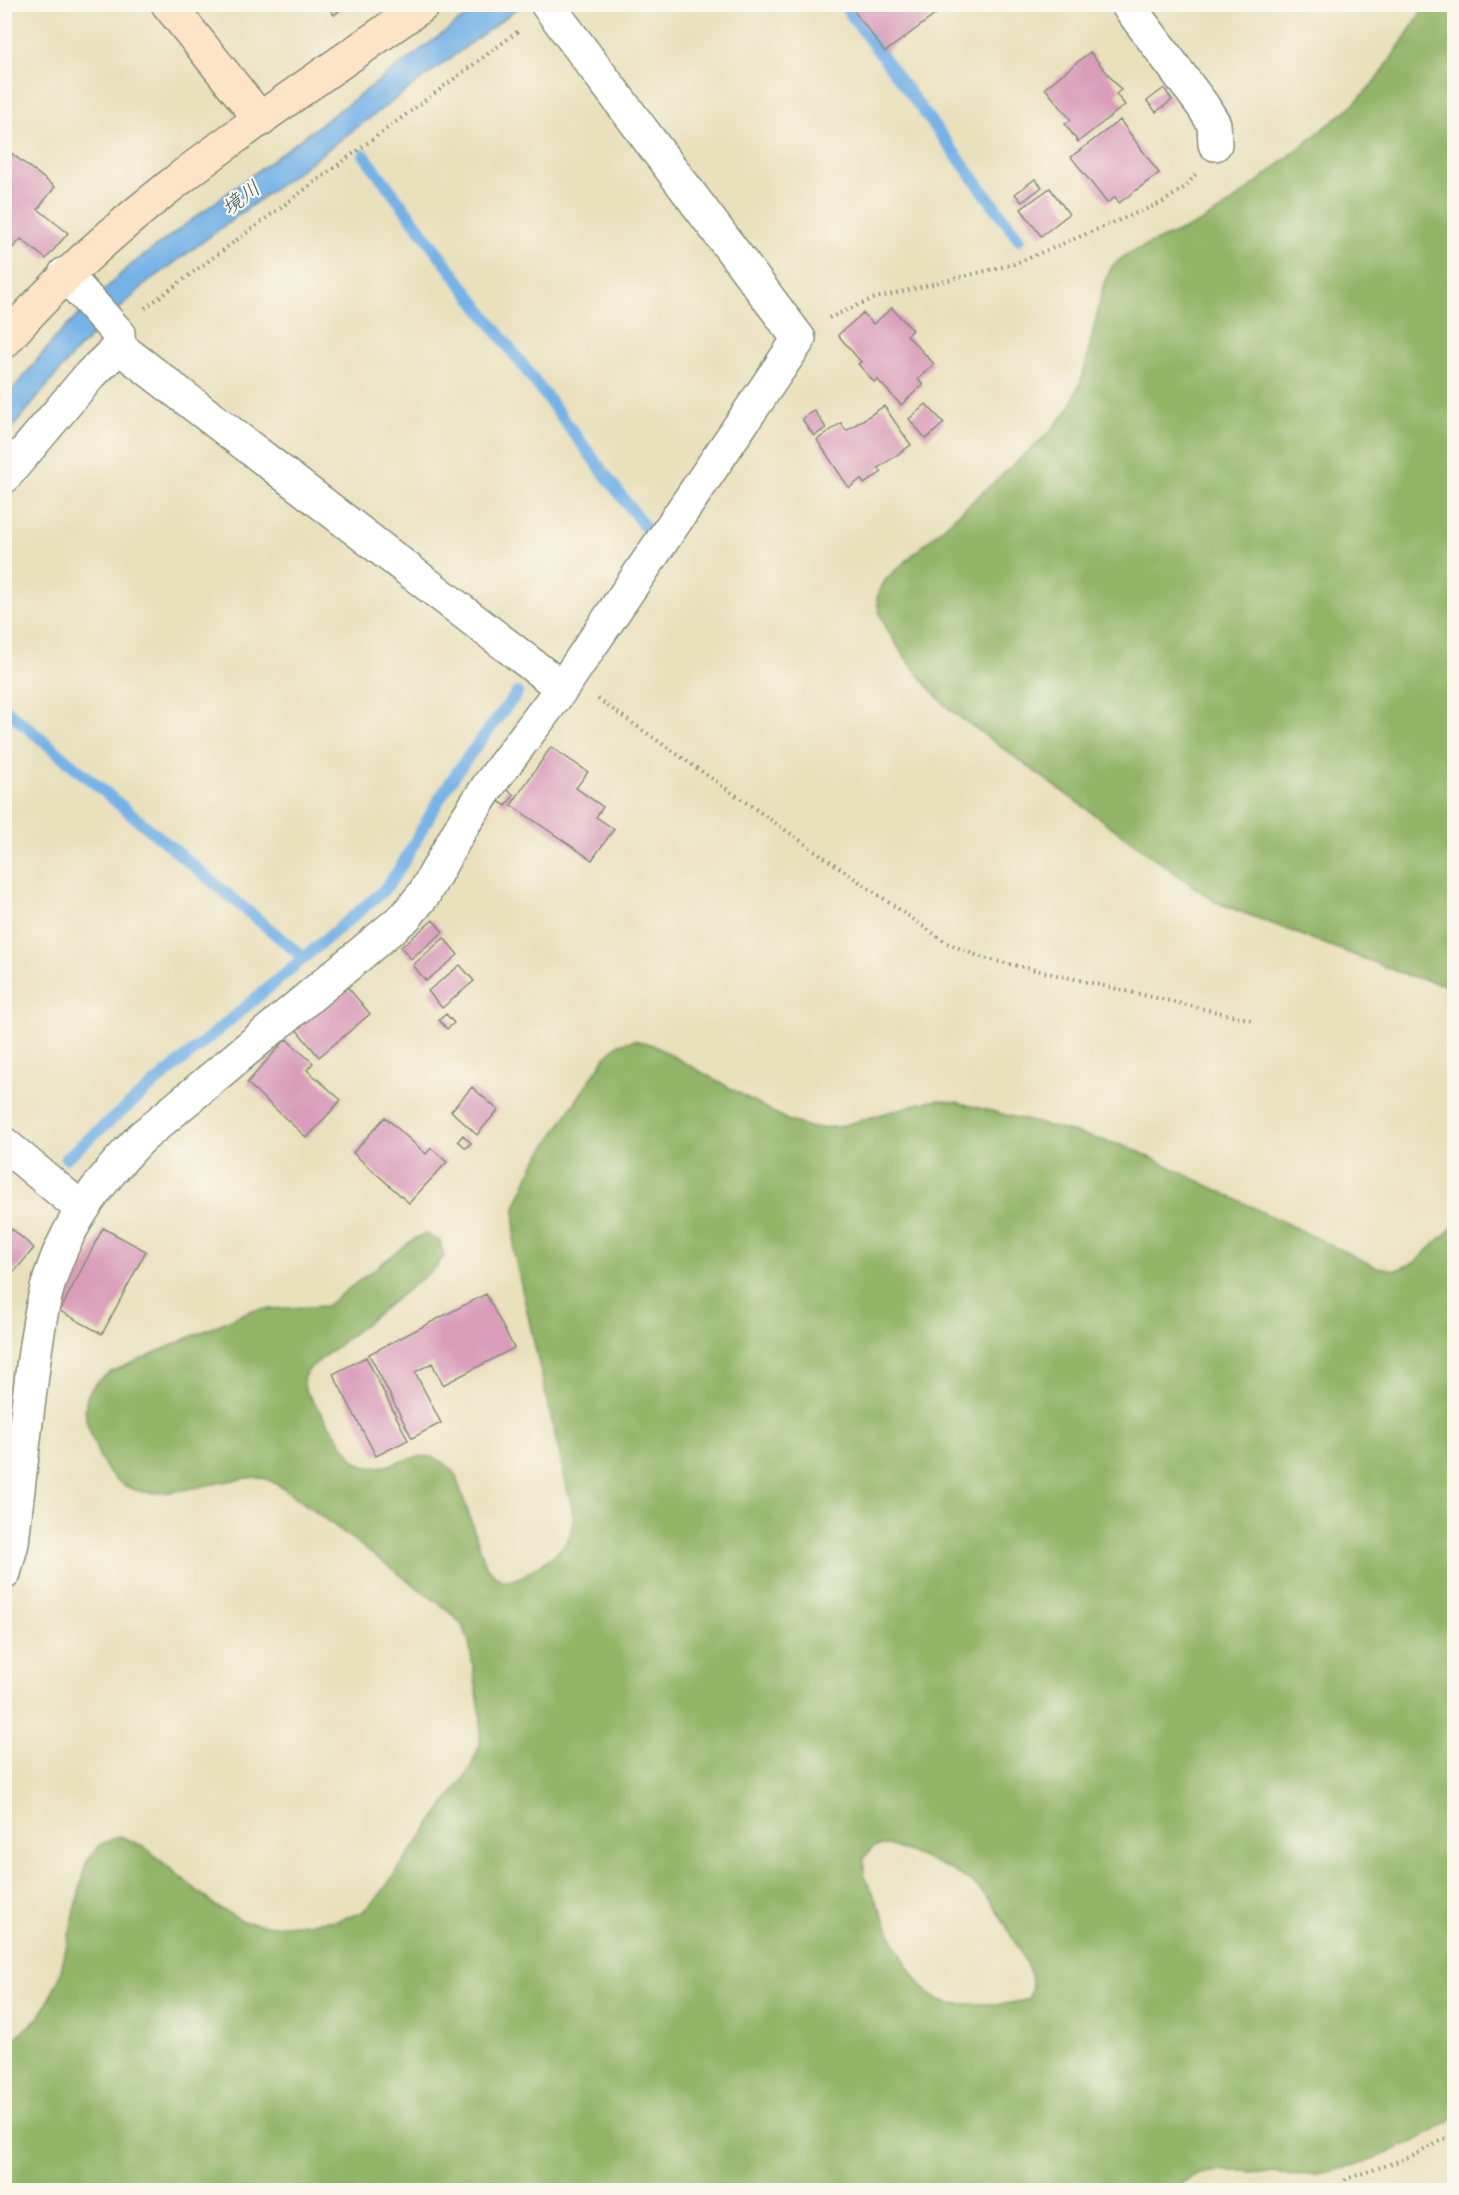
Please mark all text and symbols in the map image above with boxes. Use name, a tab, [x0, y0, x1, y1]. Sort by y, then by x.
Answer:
water label: 境川	[216, 174, 266, 221]

